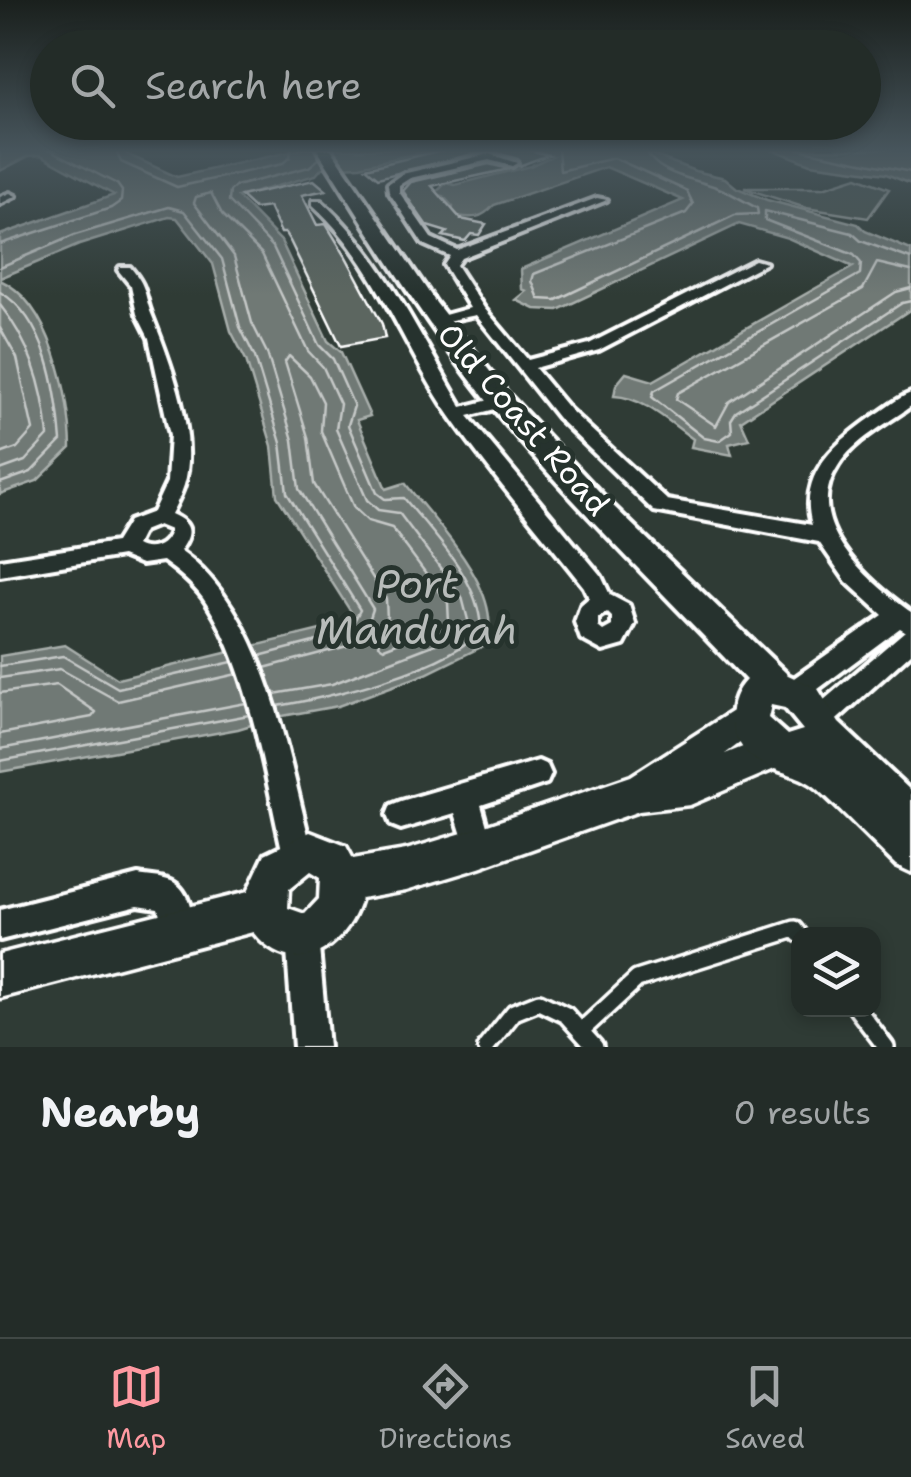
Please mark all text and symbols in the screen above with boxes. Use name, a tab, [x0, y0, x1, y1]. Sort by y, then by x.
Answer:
search box	[30, 30, 881, 140]
icon: search	[65, 58, 120, 113]
text: Search here	[145, 60, 362, 111]
street label: Old Coast Road	[428, 313, 620, 525]
water label: Port Mandurah	[316, 557, 518, 657]
map controls	[791, 927, 881, 1017]
button: layers	[791, 927, 881, 1017]
text: Nearby	[40, 1084, 200, 1140]
text: 0 results	[734, 1091, 871, 1134]
tab: Map	[106, 1359, 166, 1457]
tab: Directions	[379, 1359, 512, 1457]
tab: Saved	[725, 1359, 805, 1457]

